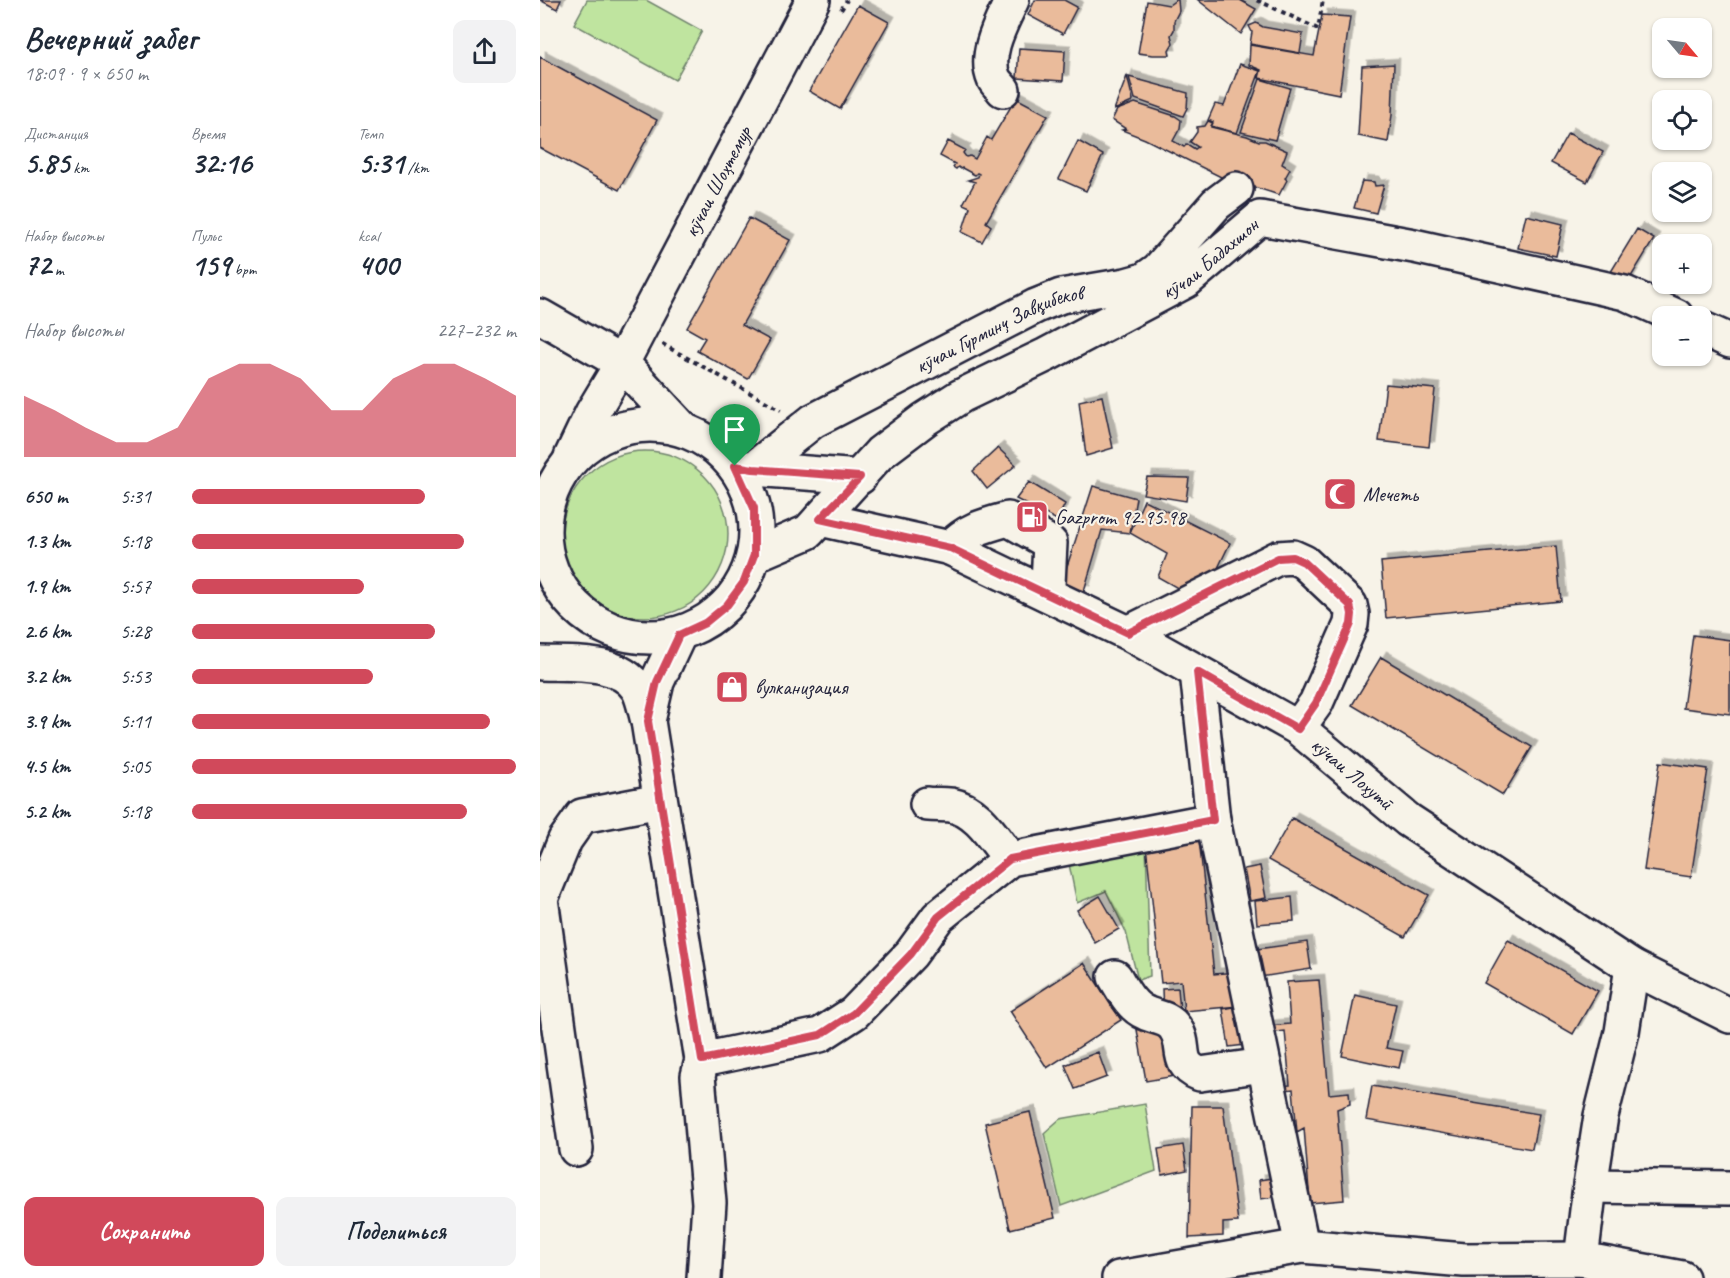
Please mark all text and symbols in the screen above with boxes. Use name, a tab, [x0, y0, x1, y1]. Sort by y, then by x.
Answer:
text: Вечерний забег	[24, 17, 197, 59]
north arrow	[1652, 18, 1712, 78]
map controls	[1652, 18, 1712, 366]
button: share	[453, 20, 516, 83]
text: 18:09 · 9 × 650 m	[24, 61, 148, 86]
button: locate	[1652, 90, 1712, 150]
street label: кӯчаи Шоҳтемур	[678, 120, 758, 241]
text: Дистанция	[24, 124, 88, 144]
text: Время	[191, 124, 225, 144]
text: Темп	[358, 124, 384, 144]
text: 5.85	[24, 144, 69, 182]
text: 32:16	[191, 144, 252, 182]
text: 5:31	[358, 144, 404, 182]
text: km	[69, 158, 89, 178]
text: /km	[404, 158, 429, 178]
button: layers	[1652, 162, 1712, 222]
street label: кӯчаи Бадахшон	[1157, 211, 1265, 305]
text: Набор высоты	[24, 226, 103, 246]
text: Пульс	[191, 226, 222, 246]
text: kcal	[358, 226, 379, 246]
button: +	[1652, 234, 1712, 294]
text: 72	[24, 246, 51, 284]
text: 159	[191, 246, 231, 284]
text: 400	[358, 246, 399, 284]
text: m	[51, 260, 64, 280]
text: bpm	[231, 260, 257, 280]
street label: кӯчаи Гурминҷ Завқибеков	[911, 279, 1089, 379]
button: −	[1652, 306, 1712, 366]
text: Набор высоты	[24, 318, 123, 343]
text: 227–232 m	[437, 318, 516, 343]
pin	[709, 404, 760, 466]
icon: arrive	[718, 413, 751, 446]
mosque icon: Мечеть	[1322, 476, 1358, 512]
place label: Мечеть	[1363, 481, 1420, 507]
text: 650 m	[24, 484, 67, 509]
text: 5:31	[120, 484, 151, 509]
fuel station icon: Gazprom 92.95.98	[1014, 499, 1050, 535]
place label: Gazprom 92.95.98	[1055, 504, 1188, 530]
text: 1.3 km	[24, 529, 71, 554]
text: 5:18	[120, 529, 151, 554]
text: 1.9 km	[24, 574, 70, 599]
text: 5:57	[120, 574, 151, 599]
text: 2.6 km	[24, 619, 71, 644]
text: 5:28	[120, 619, 151, 644]
text: 3.2 km	[24, 664, 71, 689]
text: 5:53	[120, 664, 151, 689]
shop icon: вулканизация	[714, 669, 750, 705]
place label: вулканизация	[755, 674, 849, 700]
text: 3.9 km	[24, 709, 70, 734]
text: 5:11	[120, 709, 151, 734]
street label: кӯчаи Лоҳутӣ	[1306, 731, 1400, 816]
text: 4.5 km	[24, 754, 70, 779]
text: 5:05	[120, 754, 151, 779]
text: 5.2 km	[24, 799, 70, 824]
text: 5:18	[120, 799, 151, 824]
button: Сохранить	[24, 1197, 264, 1266]
button: Поделиться	[276, 1197, 516, 1266]

